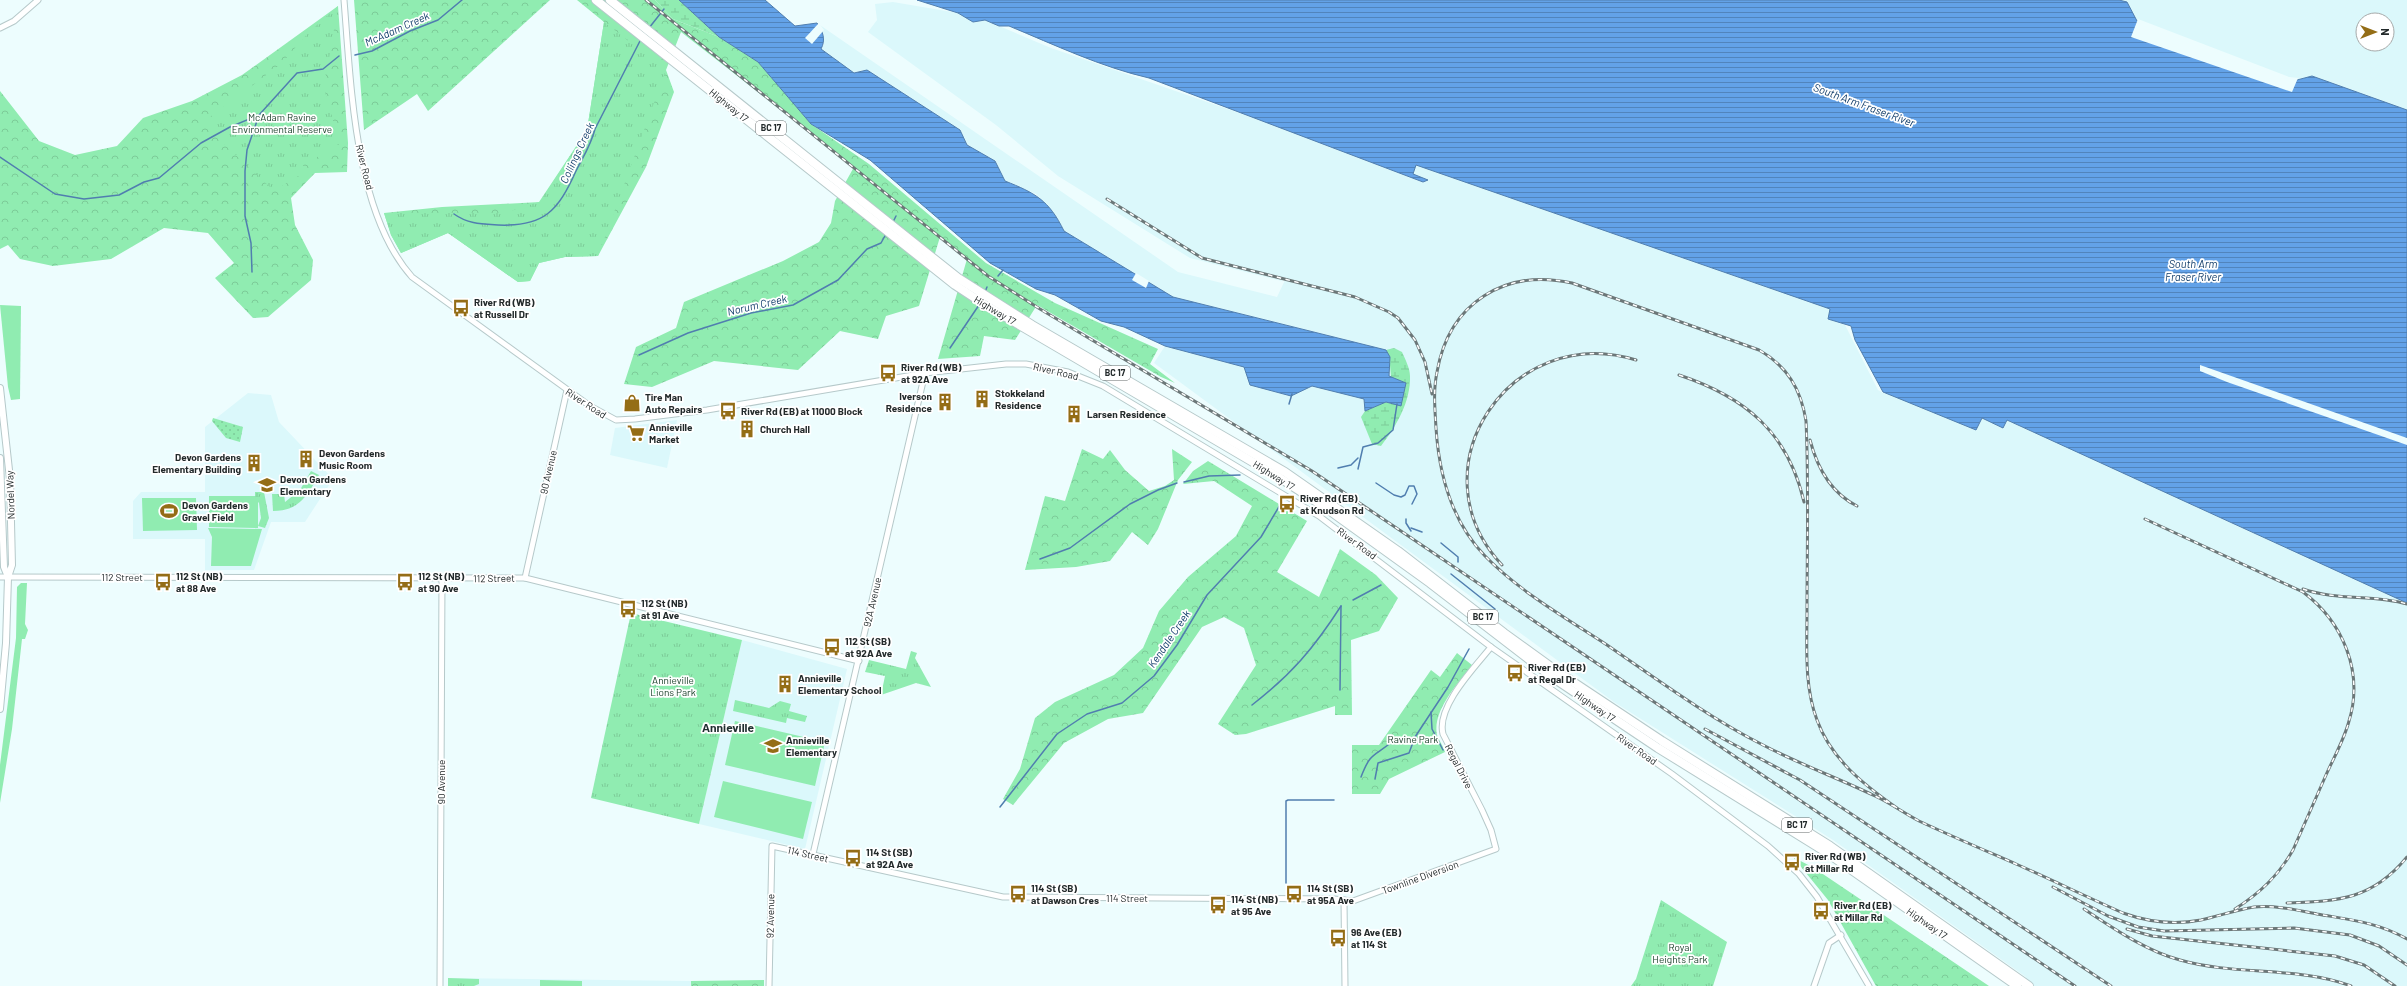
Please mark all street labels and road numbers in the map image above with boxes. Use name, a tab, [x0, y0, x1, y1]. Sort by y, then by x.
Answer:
street label: Highway 17	[707, 86, 751, 125]
road number: BC 17	[756, 121, 786, 135]
street label: River Road	[354, 143, 376, 191]
street label: Highway 17	[972, 293, 1018, 327]
street label: River Road	[1032, 360, 1080, 382]
road number: BC 17	[1100, 366, 1130, 380]
street label: River Road	[563, 385, 609, 421]
street label: 90 Avenue	[537, 449, 559, 495]
street label: Highway 17	[1251, 458, 1297, 493]
street label: Nordel Way	[3, 470, 17, 520]
street label: River Road	[1335, 525, 1379, 561]
street label: 112 Street	[101, 571, 143, 583]
street label: 112 Street	[473, 572, 515, 584]
street label: 92A Avenue	[860, 576, 884, 628]
road number: BC 17	[1468, 610, 1498, 624]
street label: Highway 17	[1572, 688, 1618, 724]
street label: River Road	[1615, 731, 1659, 767]
street label: Regal Drive	[1443, 742, 1475, 790]
street label: 90 Avenue	[435, 760, 447, 804]
road number: BC 17	[1782, 818, 1812, 832]
street label: 114 Street	[786, 843, 830, 865]
street label: Townline Diversion	[1380, 858, 1460, 896]
street label: 114 Street	[1106, 892, 1148, 904]
street label: 92 Avenue	[764, 894, 776, 938]
street label: Highway 17	[1904, 905, 1950, 941]

